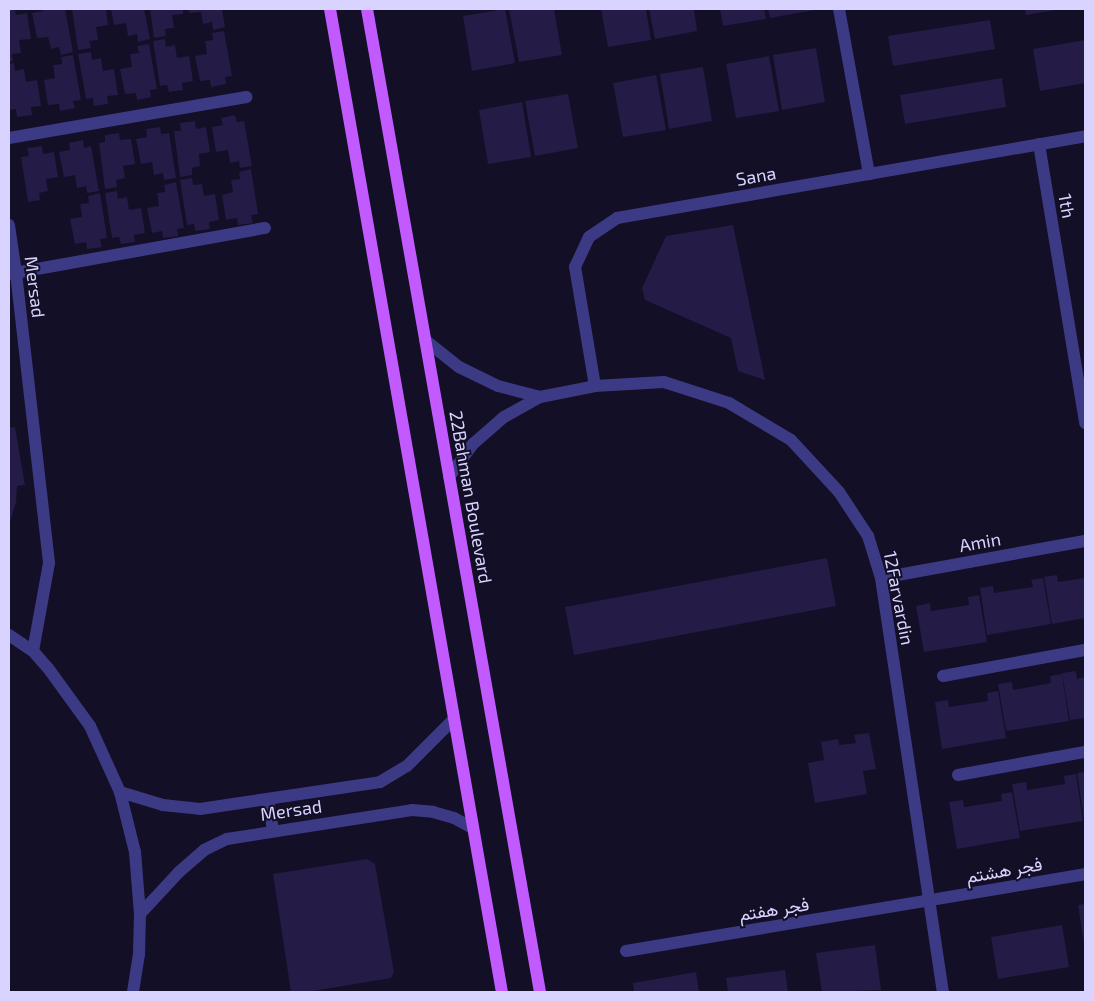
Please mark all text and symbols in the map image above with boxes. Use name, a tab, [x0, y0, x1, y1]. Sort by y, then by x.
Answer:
street label: Sana	[734, 162, 778, 190]
street label: 1th	[1054, 192, 1080, 220]
street label: Mersad	[21, 255, 49, 319]
street label: 22Bahman Boulevard	[445, 409, 497, 585]
street label: Amin	[957, 528, 1003, 556]
street label: 12Farvardin	[879, 549, 919, 647]
street label: Mersad	[259, 795, 323, 825]
street label: فجر هشتم	[964, 853, 1044, 887]
street label: فجر هفتم	[737, 893, 811, 925]

